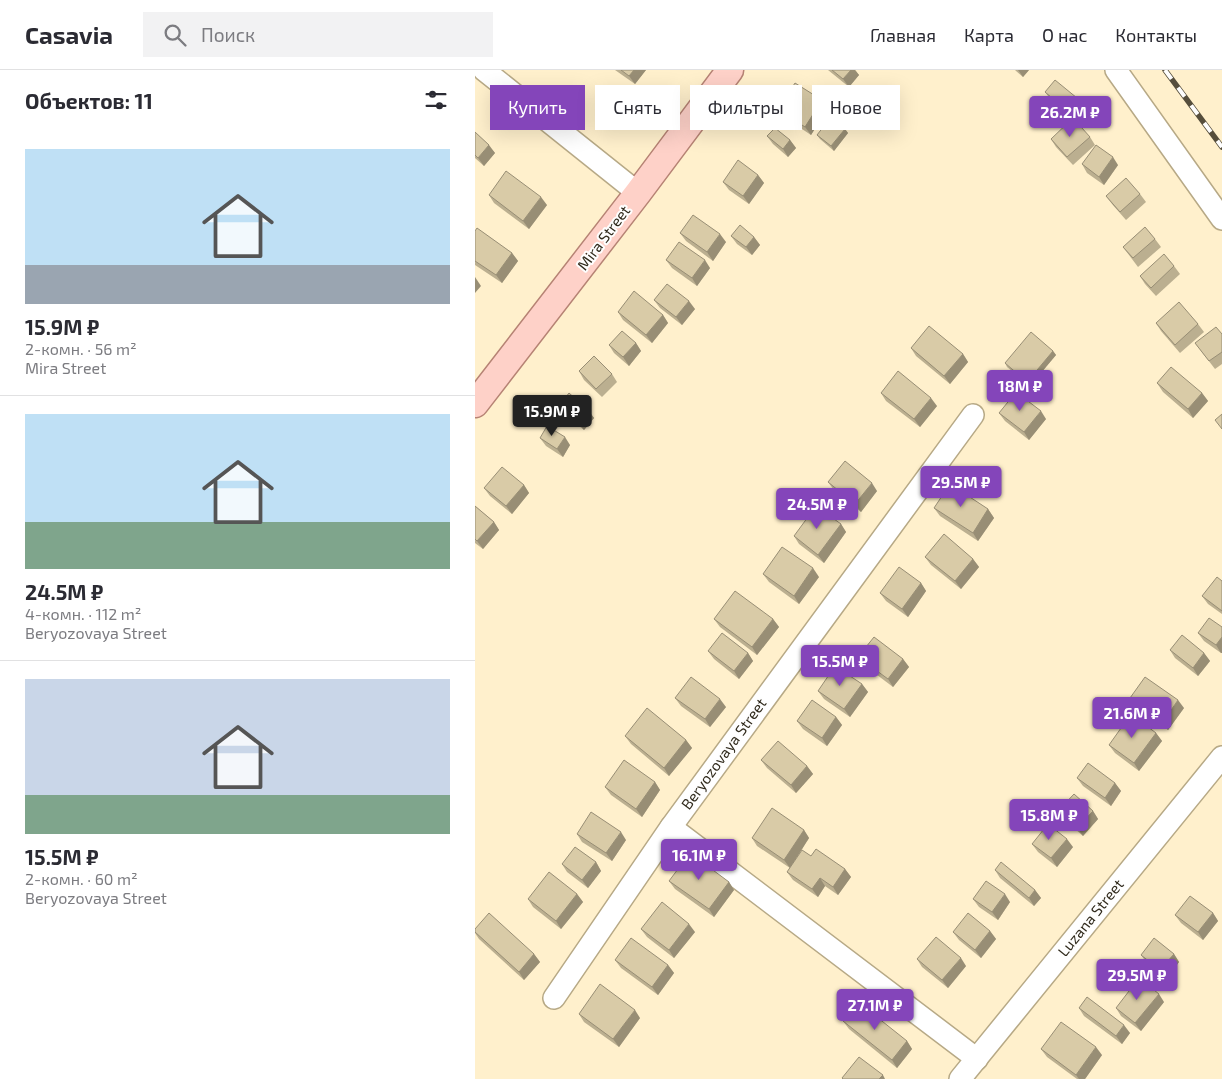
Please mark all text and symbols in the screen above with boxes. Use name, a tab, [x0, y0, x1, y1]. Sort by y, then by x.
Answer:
search box	[143, 12, 493, 57]
text: Casavia	[25, 20, 113, 49]
icon: search	[161, 21, 189, 49]
text: Поиск	[201, 23, 255, 46]
text: Главная	[870, 24, 936, 46]
text: Карта	[964, 24, 1014, 46]
text: О нас	[1042, 24, 1087, 46]
text: Контакты	[1115, 24, 1197, 46]
chip: Купить	[490, 85, 585, 130]
chip: Снять	[595, 85, 680, 130]
chip: Фильтры	[690, 85, 802, 130]
chip: Новое	[812, 85, 900, 130]
icon: filters	[422, 86, 450, 114]
text: Объектов: 11	[25, 88, 153, 113]
pin: 26.2M ₽	[1024, 96, 1116, 138]
text: 26.2M ₽	[1040, 102, 1100, 121]
icon: home	[193, 181, 283, 271]
street label: Mira Street	[573, 201, 633, 273]
text: 15.9M ₽	[25, 314, 99, 339]
text: 2-комн. · 56 m²	[25, 339, 137, 358]
text: Mira Street	[25, 358, 106, 377]
pin: 18M ₽	[985, 370, 1055, 412]
text: 18M ₽	[998, 376, 1042, 395]
pin: 15.9M ₽	[506, 394, 598, 437]
text: 15.9M ₽	[524, 401, 580, 420]
icon: home	[193, 447, 283, 537]
pin: 29.5M ₽	[915, 466, 1007, 508]
text: 29.5M ₽	[931, 472, 991, 491]
pin: 24.5M ₽	[771, 488, 863, 530]
text: 24.5M ₽	[787, 494, 847, 513]
text: 24.5M ₽	[25, 579, 103, 604]
text: 4-комн. · 112 m²	[25, 604, 141, 623]
text: Beryozovaya Street	[25, 623, 167, 642]
pin: 15.5M ₽	[794, 644, 886, 687]
text: 15.5M ₽	[812, 651, 868, 670]
street label: Beryozovaya Street	[677, 694, 770, 813]
pin: 21.6M ₽	[1086, 696, 1178, 739]
text: 21.6M ₽	[1103, 703, 1161, 722]
icon: home	[193, 712, 283, 802]
pin: 15.8M ₽	[1003, 798, 1095, 841]
text: 15.8M ₽	[1020, 805, 1078, 824]
pin: 16.1M ₽	[653, 838, 745, 881]
text: 15.5M ₽	[25, 844, 99, 869]
text: 16.1M ₽	[672, 845, 726, 864]
text: 2-комн. · 60 m²	[25, 869, 138, 888]
street label: Luzana Street	[1054, 875, 1127, 960]
text: Beryozovaya Street	[25, 888, 167, 907]
pin: 29.5M ₽	[1091, 958, 1183, 1001]
text: 29.5M ₽	[1107, 965, 1167, 984]
pin: 27.1M ₽	[829, 988, 921, 1031]
text: 27.1M ₽	[848, 995, 902, 1014]

